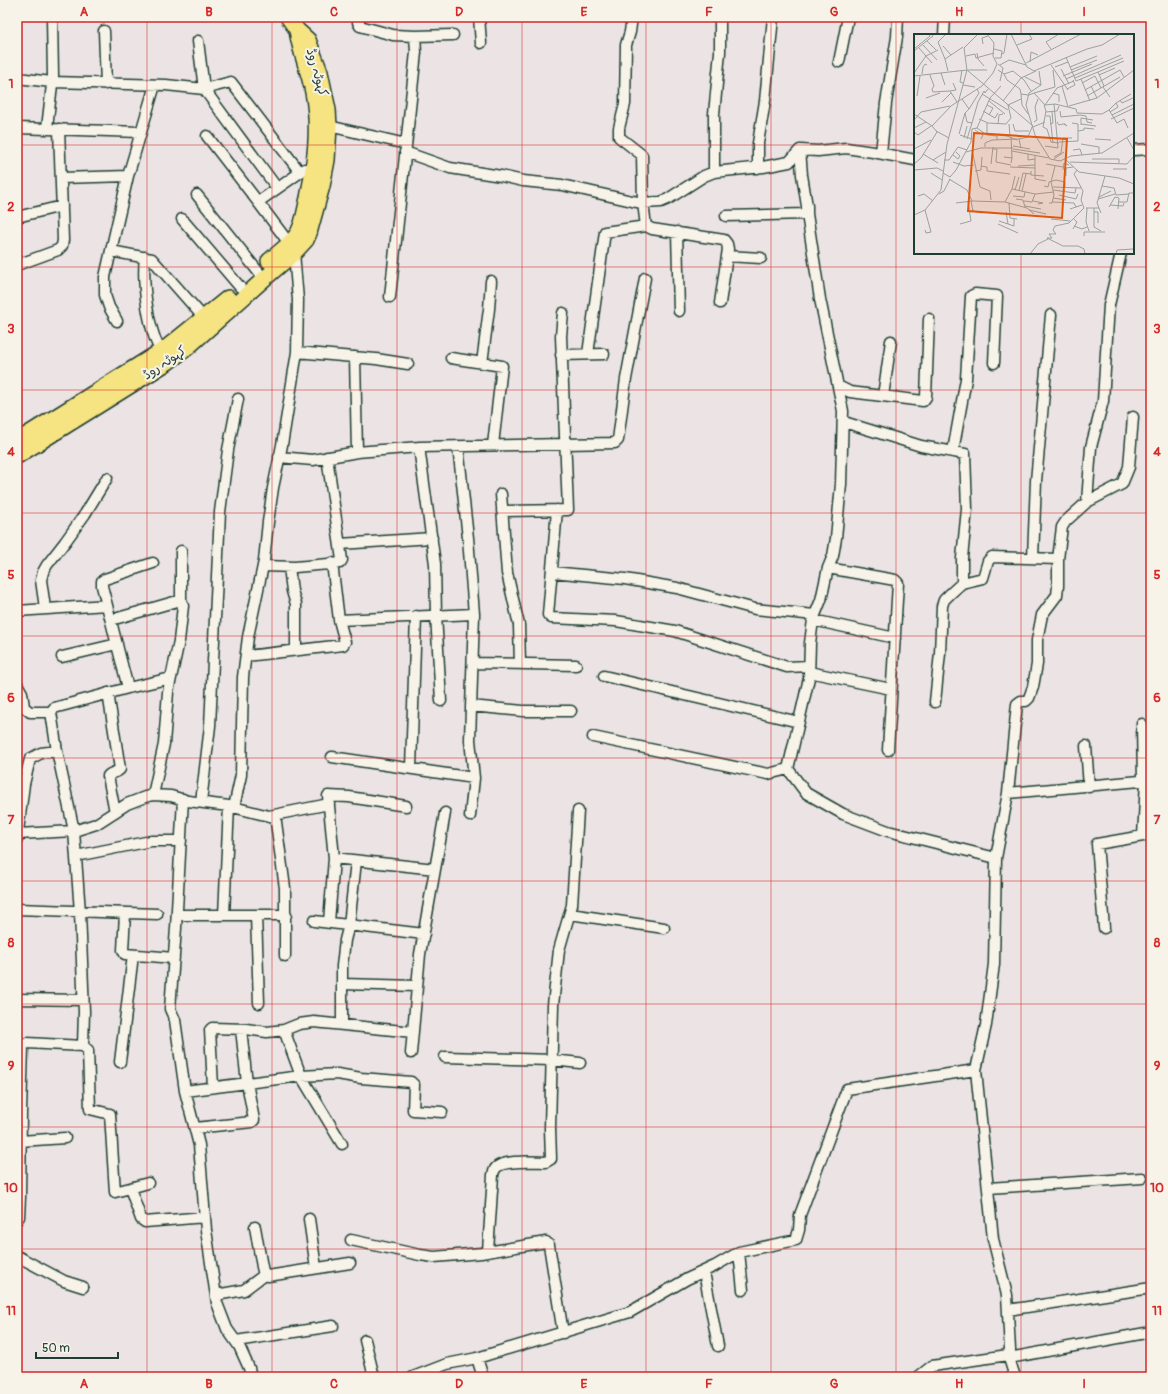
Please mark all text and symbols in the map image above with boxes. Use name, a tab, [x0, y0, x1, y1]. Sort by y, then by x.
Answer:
text: A	[80, 4, 89, 20]
text: B	[205, 4, 213, 20]
text: C	[330, 4, 338, 20]
text: D	[455, 4, 463, 20]
text: E	[581, 4, 588, 20]
text: F	[705, 4, 713, 20]
text: G	[830, 4, 839, 20]
text: H	[955, 4, 963, 20]
text: I	[1082, 4, 1086, 20]
inset map	[914, 34, 1134, 254]
street label: کہوٹہ روڈ	[303, 46, 332, 99]
text: 1	[8, 76, 14, 92]
text: 1	[1154, 76, 1160, 92]
text: 2	[7, 199, 15, 215]
text: 2	[1153, 199, 1161, 215]
text: 3	[7, 321, 15, 337]
text: 3	[1153, 321, 1161, 337]
street label: کہوٹہ روڈ	[140, 342, 190, 383]
text: 4	[7, 444, 15, 460]
text: 4	[1153, 444, 1161, 460]
text: 5	[7, 567, 15, 583]
text: 5	[1153, 567, 1161, 583]
text: 6	[7, 690, 15, 706]
text: 6	[1153, 690, 1161, 706]
text: 7	[8, 812, 15, 828]
text: 7	[1154, 812, 1161, 828]
text: 8	[8, 935, 15, 951]
text: 8	[1154, 935, 1161, 951]
text: 9	[8, 1058, 15, 1074]
text: 9	[1154, 1058, 1161, 1074]
text: 10	[4, 1180, 18, 1196]
text: 10	[1150, 1180, 1164, 1196]
text: 11	[6, 1303, 16, 1319]
text: 11	[1152, 1303, 1162, 1319]
scale bar	[36, 1334, 118, 1360]
text: 50 m	[42, 1341, 70, 1356]
text: A	[80, 1376, 89, 1392]
text: B	[205, 1376, 213, 1392]
text: C	[330, 1376, 338, 1392]
text: D	[455, 1376, 463, 1392]
text: E	[581, 1376, 588, 1392]
text: F	[705, 1376, 713, 1392]
text: G	[830, 1376, 839, 1392]
text: H	[955, 1376, 963, 1392]
text: I	[1082, 1376, 1086, 1392]

